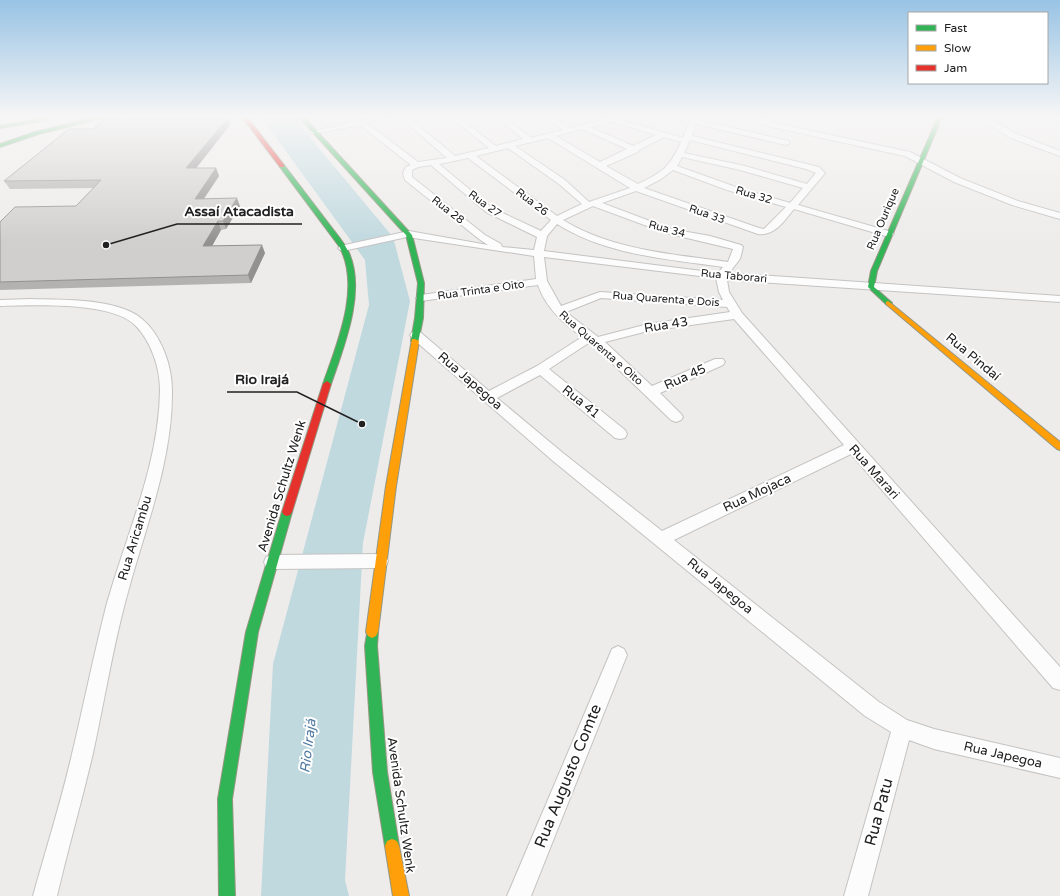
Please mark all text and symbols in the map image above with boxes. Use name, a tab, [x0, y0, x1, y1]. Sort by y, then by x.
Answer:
legend	[908, 12, 1048, 84]
text: Fast	[944, 21, 968, 35]
text: Slow	[944, 41, 971, 55]
text: Jam	[944, 61, 967, 75]
street label: Rua 32	[734, 183, 774, 207]
street label: Rua 26	[513, 186, 551, 218]
street label: Rua Ourique	[864, 186, 902, 252]
street label: Rua 27	[466, 188, 504, 220]
street label: Rua 28	[429, 193, 467, 227]
callout: Assaí Atacadista	[177, 198, 302, 224]
street label: Rua 33	[687, 202, 727, 226]
text: Assaí Atacadista	[184, 203, 294, 220]
street label: Rua 34	[647, 218, 687, 240]
street label: Rua Taborari	[700, 267, 768, 285]
street label: Rua Trinta e Oito	[437, 277, 526, 303]
street label: Rua Quarenta e Dois	[612, 289, 720, 309]
street label: Rua Quarenta e Oito	[556, 308, 646, 388]
street label: Rua 43	[643, 314, 689, 336]
street label: Rua Pindaí	[942, 330, 1004, 384]
street label: Rua Japegoa	[434, 349, 506, 413]
street label: Rua 45	[662, 361, 708, 393]
callout: Rio Irajá	[227, 366, 297, 392]
text: Rio Irajá	[235, 371, 289, 388]
street label: Rua 41	[559, 382, 603, 422]
street label: Avenida Schultz Wenk	[254, 418, 310, 554]
street label: Rua Marari	[845, 441, 903, 503]
street label: Rua Mojaca	[721, 470, 793, 516]
street label: Rua Aricambu	[114, 494, 156, 582]
street label: Rua Japegoa	[684, 555, 756, 617]
street label: Rua Augusto Comte	[530, 701, 606, 851]
water label: Rio Irajá	[296, 717, 320, 774]
street label: Avenida Schultz Wenk	[384, 736, 418, 874]
street label: Rua Japegoa	[962, 738, 1044, 772]
street label: Rua Patu	[860, 776, 898, 848]

